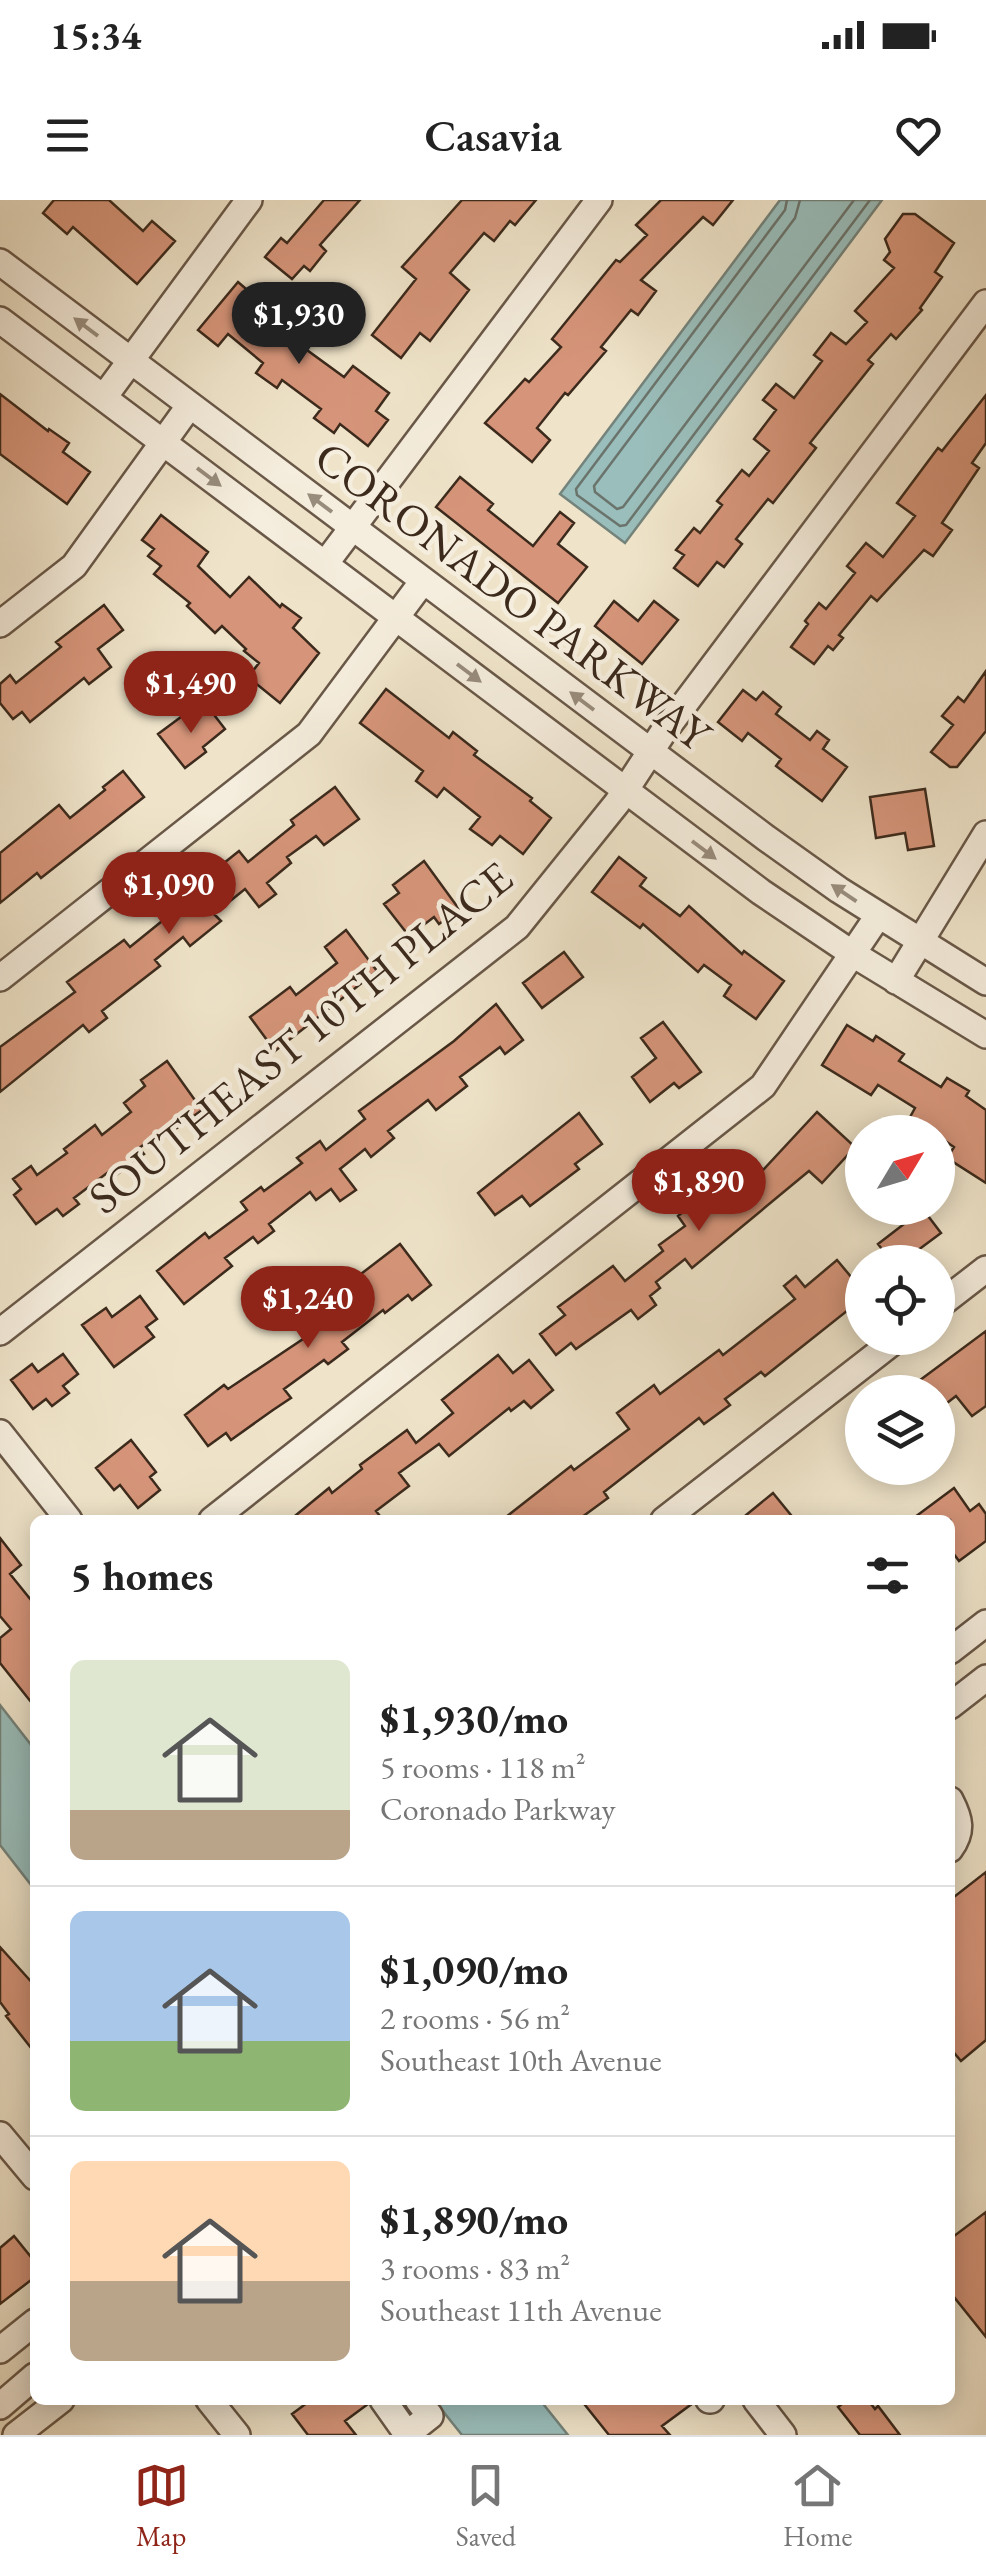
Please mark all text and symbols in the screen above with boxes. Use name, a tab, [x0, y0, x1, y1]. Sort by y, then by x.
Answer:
text: 15:34	[50, 11, 141, 60]
text: Casavia	[424, 106, 562, 164]
icon: menu	[40, 108, 95, 163]
icon: heart	[891, 108, 946, 163]
pin: $1,930	[218, 282, 380, 367]
text: $1,930	[254, 293, 344, 335]
one-way arrow	[73, 317, 99, 337]
street label: CORONADO PARKWAY	[304, 427, 724, 764]
one-way arrow	[196, 466, 222, 486]
one-way arrow	[307, 494, 333, 514]
pin: $1,490	[110, 651, 272, 736]
text: $1,490	[146, 662, 236, 704]
one-way arrow	[456, 662, 482, 682]
one-way arrow	[569, 691, 595, 711]
one-way arrow	[691, 839, 717, 859]
street label: SOUTHEAST 10TH PLACE	[76, 848, 524, 1226]
pin: $1,090	[88, 852, 250, 937]
text: $1,090	[124, 863, 214, 905]
one-way arrow	[831, 884, 858, 903]
north arrow	[845, 1115, 955, 1225]
map controls	[845, 1115, 955, 1485]
pin: $1,890	[618, 1149, 780, 1234]
text: $1,890	[654, 1160, 744, 1202]
button: locate	[845, 1245, 955, 1355]
pin: $1,240	[227, 1266, 389, 1351]
text: $1,240	[263, 1277, 353, 1319]
button: layers	[845, 1375, 955, 1485]
text: 5 homes	[70, 1548, 213, 1603]
icon: filters	[860, 1548, 915, 1603]
text: $1,930/mo	[380, 1691, 568, 1746]
icon: home	[150, 1700, 270, 1820]
text: 5 rooms · 118 m²	[380, 1746, 586, 1788]
text: Coronado Parkway	[380, 1788, 616, 1830]
text: $1,090/mo	[380, 1942, 568, 1997]
icon: home	[150, 1951, 270, 2071]
text: 2 rooms · 56 m²	[380, 1997, 570, 2039]
text: Southeast 10th Avenue	[380, 2039, 662, 2081]
text: $1,890/mo	[380, 2192, 568, 2247]
icon: home	[150, 2201, 270, 2321]
text: 3 rooms · 83 m²	[380, 2247, 570, 2289]
text: Southeast 11th Avenue	[380, 2289, 662, 2331]
tab: Map	[134, 2458, 189, 2554]
tab: Saved	[456, 2458, 516, 2554]
tab: Home	[783, 2458, 852, 2554]

